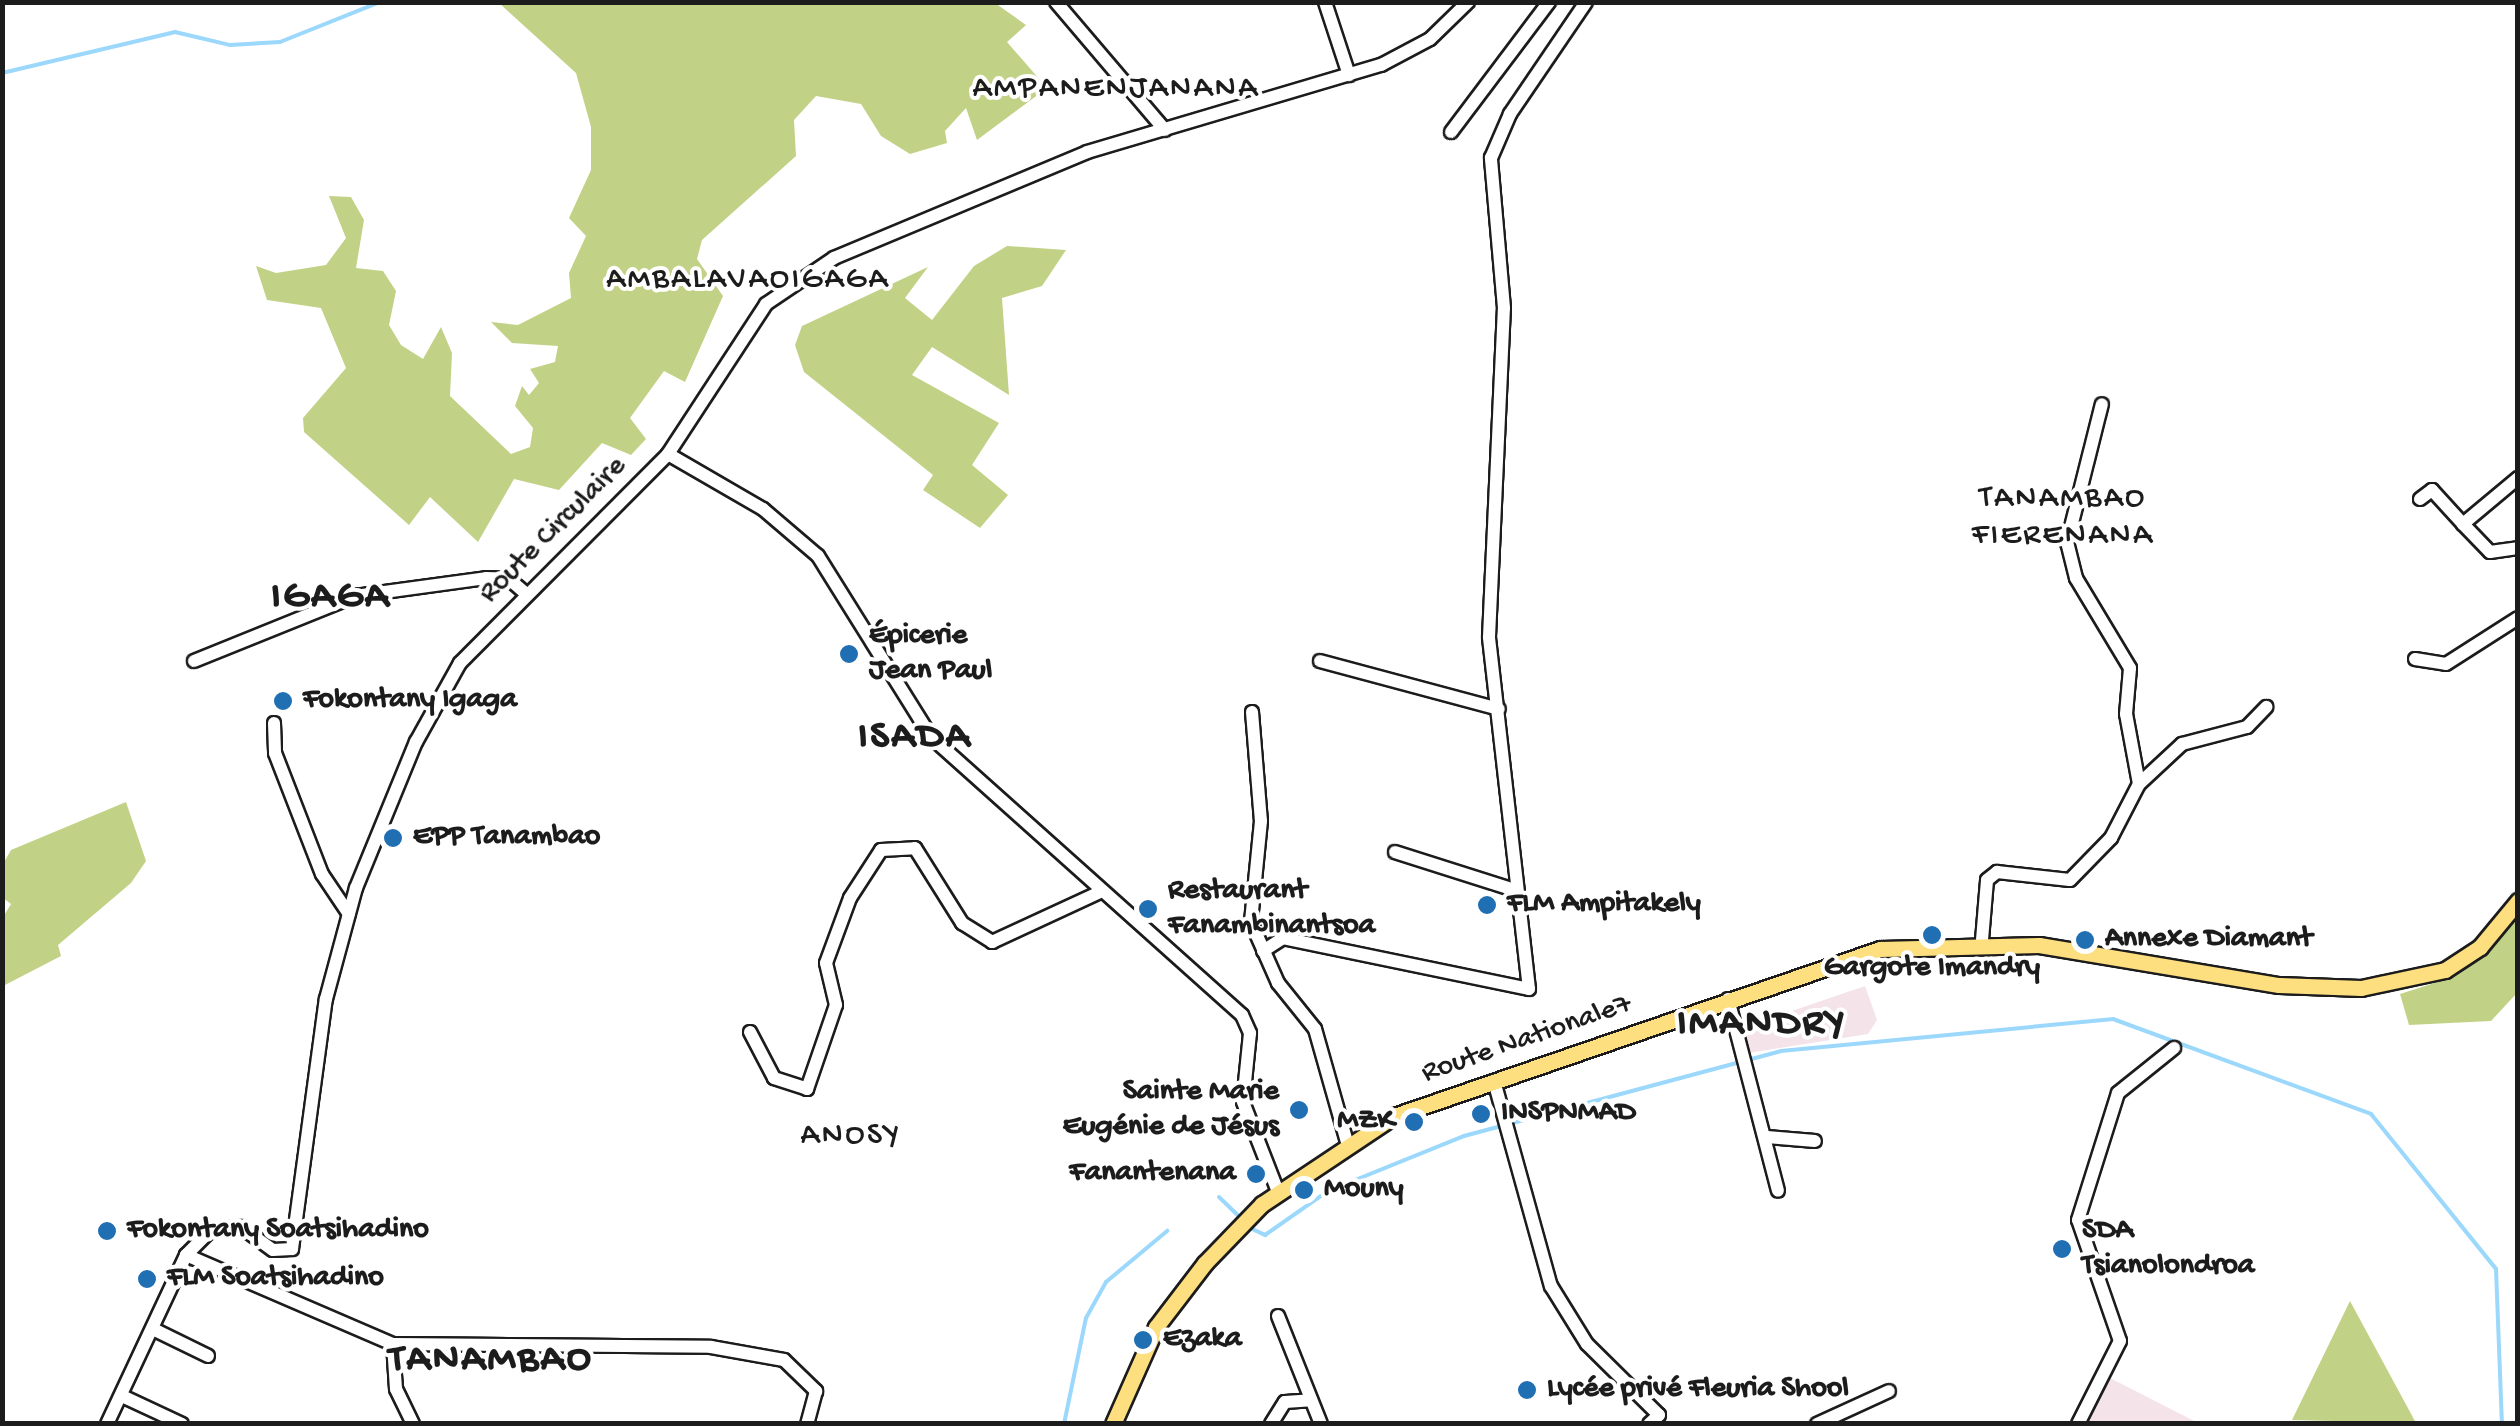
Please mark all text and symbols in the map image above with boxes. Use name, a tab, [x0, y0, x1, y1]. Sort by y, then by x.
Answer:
district label: AMPANENJANANA	[972, 70, 1260, 108]
district label: AMBALAVAOIGAGA	[606, 261, 890, 299]
street label: Route Circulaire	[473, 450, 635, 612]
district label: TANAMBAO FIERENANA	[1972, 481, 2154, 556]
district label: IGAGA	[271, 574, 391, 622]
place label: Épicerie Jean Paul	[869, 619, 992, 690]
marker: Épicerie Jean Paul	[838, 643, 860, 665]
place label: Fokontany Igaga	[303, 683, 517, 719]
marker: Fokontany Igaga	[272, 690, 294, 712]
district label: ISADA	[858, 714, 972, 762]
place label: EPP Tanambao	[413, 820, 600, 856]
marker: EPP Tanambao	[382, 827, 404, 849]
place label: Restaurant Fanambinantsoa	[1168, 874, 1375, 944]
place label: FLM Ampitakely	[1507, 887, 1701, 923]
marker: FLM Ampitakely	[1476, 894, 1498, 916]
marker: Restaurant Fanambinantsoa	[1137, 898, 1159, 920]
place label: Annexe Diamant	[2105, 922, 2312, 958]
marker: Gargote Imandry	[1921, 924, 1943, 946]
marker: Annexe Diamant	[2074, 929, 2096, 951]
place label: Gargote Imandry	[1824, 951, 2040, 987]
street label: Route Nationale7	[1417, 987, 1637, 1093]
district label: IMANDRY	[1677, 1001, 1847, 1049]
place label: Sainte Marie Eugénie de Jésus	[1063, 1075, 1279, 1146]
place label: INSPNMAD	[1501, 1096, 1636, 1132]
marker: Sainte Marie Eugénie de Jésus	[1288, 1099, 1310, 1121]
marker: INSPNMAD	[1470, 1103, 1492, 1125]
place label: MZK	[1337, 1104, 1394, 1140]
marker: MZK	[1403, 1111, 1425, 1133]
district label: ANOSY	[800, 1117, 902, 1155]
place label: Fanantenana	[1069, 1156, 1236, 1192]
marker: Fanantenana	[1245, 1163, 1267, 1185]
place label: Mouny	[1324, 1172, 1403, 1208]
marker: Mouny	[1293, 1179, 1315, 1201]
place label: Fokontany Soatsihadino	[127, 1213, 429, 1249]
place label: SDA Tsianolondroa	[2082, 1214, 2254, 1284]
marker: Fokontany Soatsihadino	[96, 1220, 118, 1242]
marker: SDA Tsianolondroa	[2051, 1238, 2073, 1260]
place label: FLM Soatsihadino	[167, 1261, 384, 1297]
marker: FLM Soatsihadino	[136, 1268, 158, 1290]
place label: Ezaka	[1163, 1322, 1242, 1358]
marker: Ezaka	[1132, 1329, 1154, 1351]
district label: TANAMBAO	[389, 1337, 593, 1385]
place label: Lycée privé Fleuria Shool	[1547, 1372, 1849, 1408]
marker: Lycée privé Fleuria Shool	[1516, 1379, 1538, 1401]

